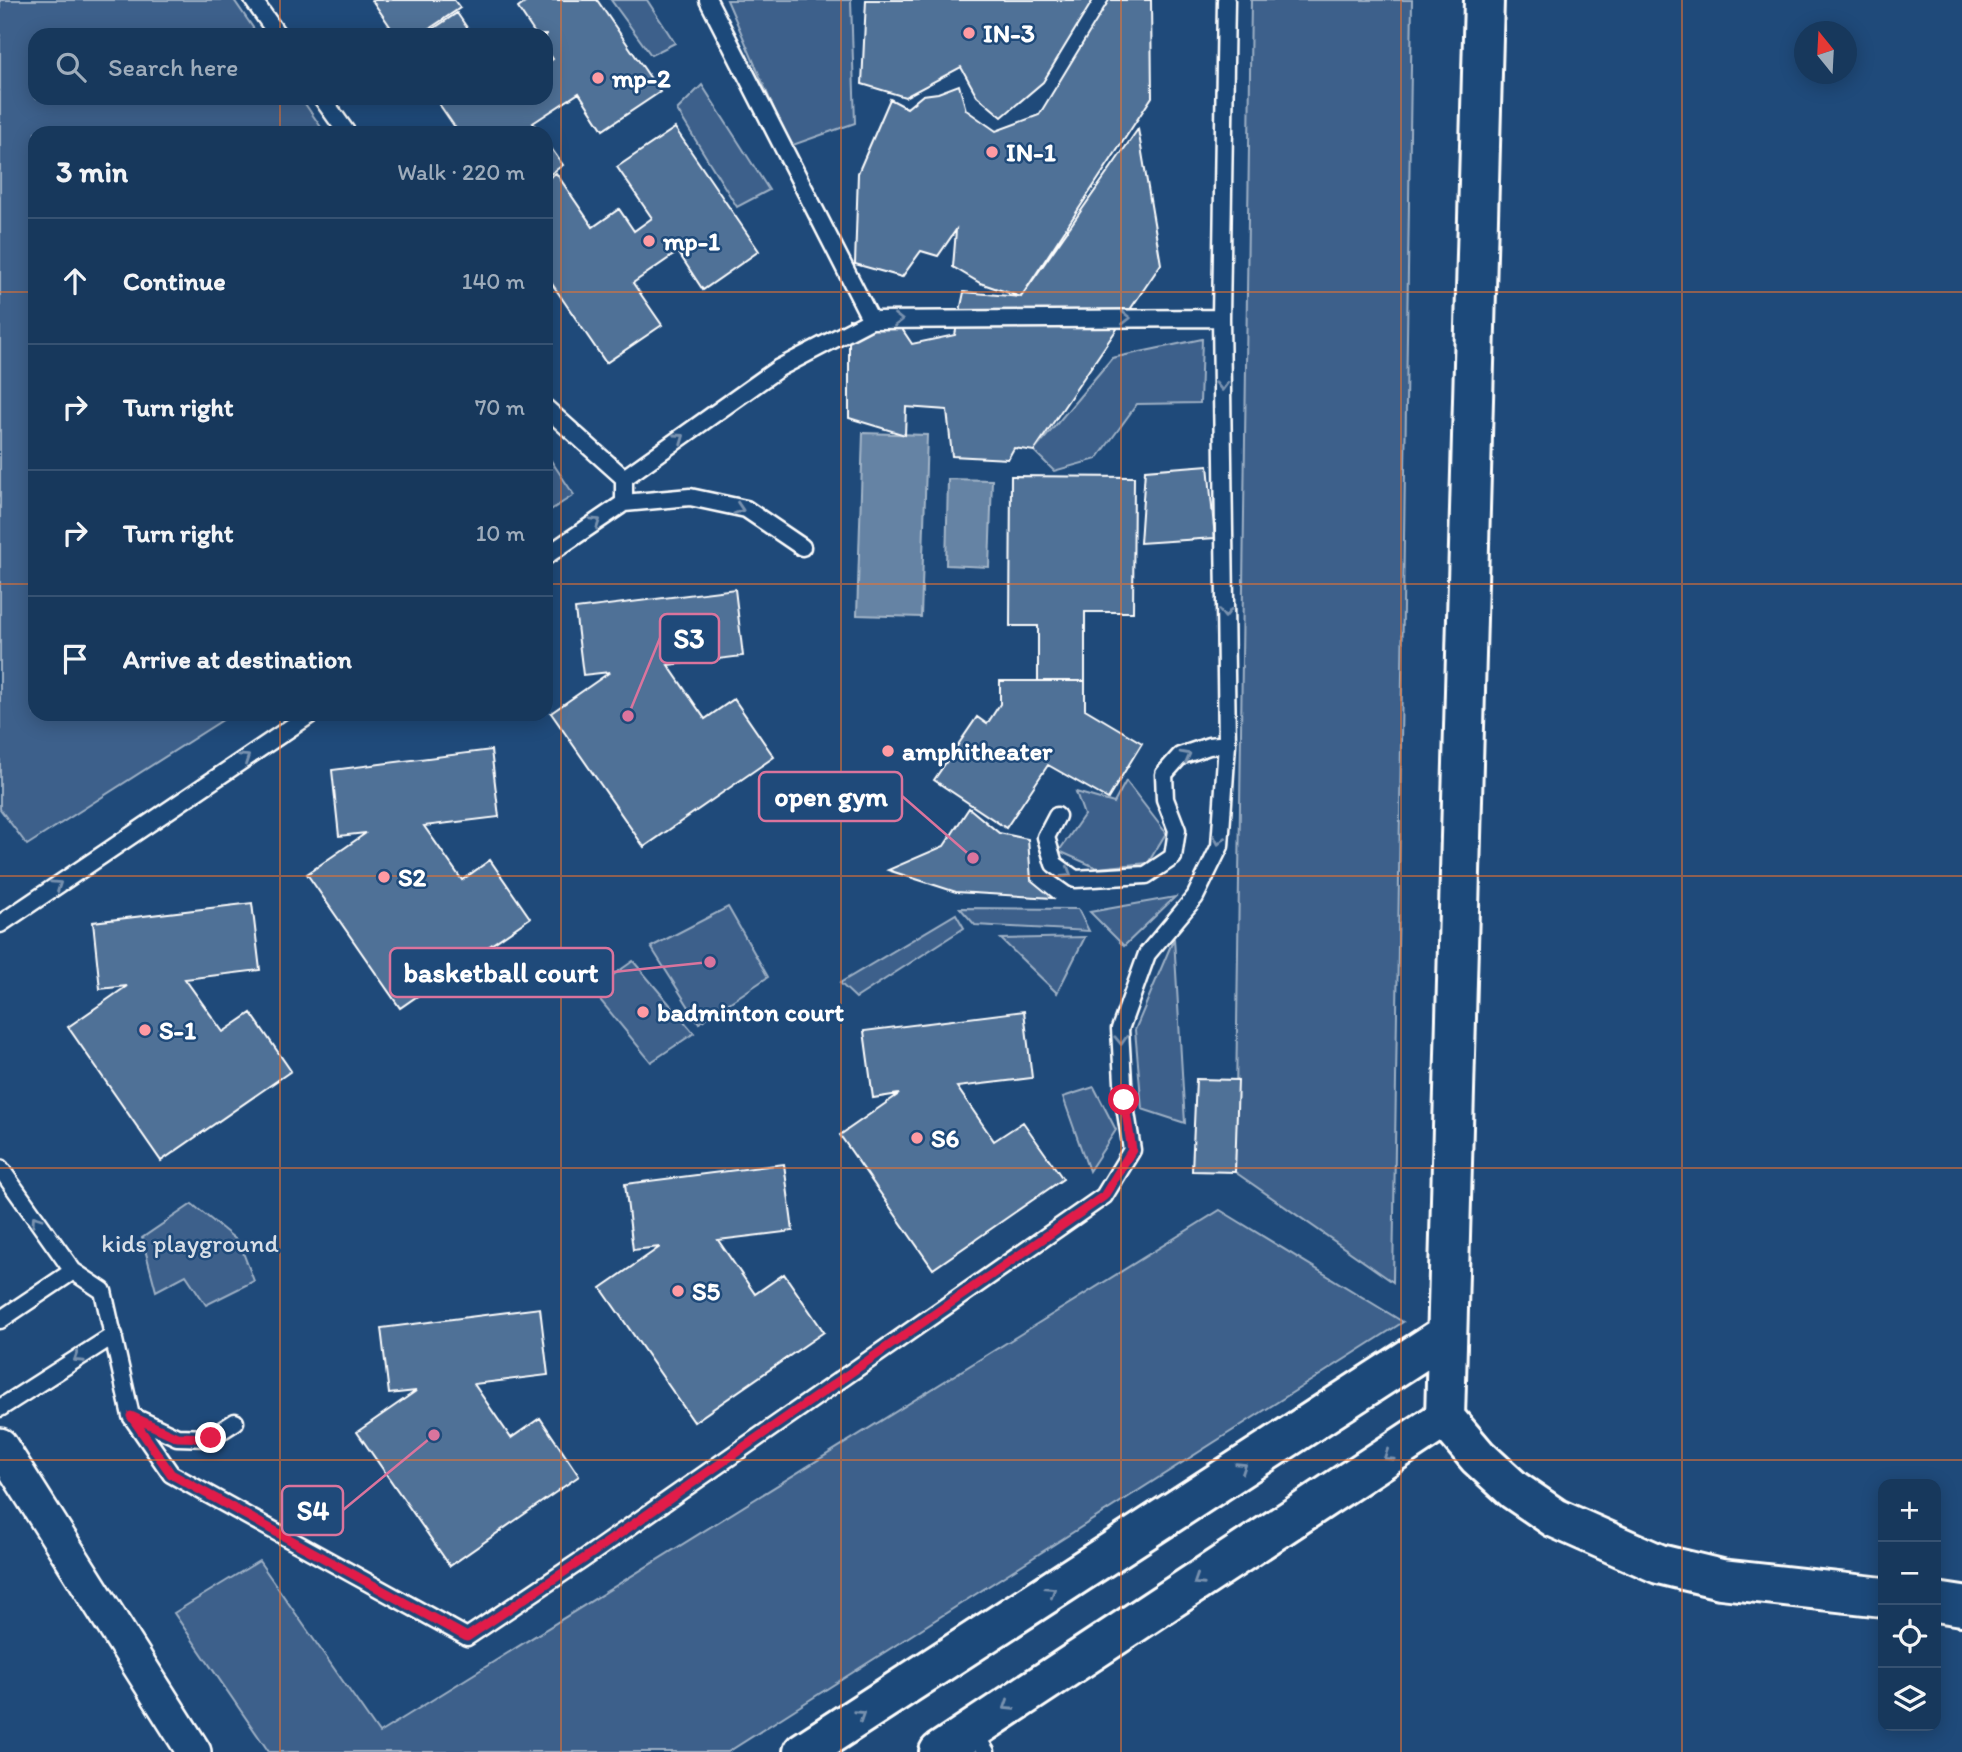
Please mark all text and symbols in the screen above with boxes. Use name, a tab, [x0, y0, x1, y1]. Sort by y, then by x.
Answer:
place label: IN-3	[983, 17, 1035, 49]
north arrow	[1794, 21, 1857, 84]
marker: IN-3	[961, 25, 977, 41]
search box	[28, 28, 553, 105]
icon: search	[52, 48, 90, 86]
text: Search here	[108, 51, 238, 83]
place label: mp-2	[611, 62, 671, 94]
marker: mp-2	[590, 70, 606, 86]
place label: IN-1	[1006, 136, 1056, 168]
marker: IN-1	[984, 144, 1000, 160]
text: 3 min	[56, 153, 128, 190]
text: Walk · 220 m	[397, 158, 525, 186]
place label: mp-1	[662, 225, 720, 257]
marker: mp-1	[641, 233, 657, 249]
icon: ahead	[56, 262, 94, 300]
text: Continue	[123, 265, 226, 297]
text: 140 m	[462, 267, 525, 295]
one-way arrow	[1121, 310, 1131, 326]
one-way arrow	[893, 312, 904, 328]
one-way arrow	[1214, 381, 1230, 392]
icon: right	[56, 388, 94, 426]
text: Turn right	[123, 391, 234, 423]
text: 70 m	[475, 393, 525, 421]
one-way arrow	[672, 434, 685, 446]
one-way arrow	[733, 500, 745, 515]
icon: right	[56, 514, 94, 552]
text: Turn right	[123, 517, 234, 549]
one-way arrow	[588, 517, 601, 530]
text: 10 m	[476, 519, 525, 547]
one-way arrow	[1217, 609, 1233, 619]
callout: S3	[660, 614, 719, 663]
text: S3	[674, 621, 705, 655]
icon: arrive	[56, 640, 94, 678]
text: Arrive at destination	[123, 643, 352, 675]
place label: amphitheater	[902, 735, 1053, 767]
marker: amphitheater	[880, 743, 896, 759]
one-way arrow	[1178, 751, 1191, 765]
one-way arrow	[237, 754, 250, 766]
callout: open gym	[759, 772, 902, 821]
text: open gym	[774, 779, 888, 813]
one-way arrow	[1212, 834, 1227, 846]
place label: S2	[398, 861, 427, 893]
one-way arrow	[1060, 864, 1073, 877]
marker: S2	[376, 869, 392, 885]
one-way arrow	[49, 881, 62, 894]
callout: basketball court	[390, 948, 613, 997]
text: basketball court	[403, 955, 599, 989]
place label: badminton court	[657, 996, 844, 1028]
marker: badminton court	[635, 1004, 651, 1020]
place label: S-1	[159, 1014, 196, 1046]
marker: S-1	[137, 1022, 153, 1038]
one-way arrow	[1114, 1035, 1129, 1046]
route start	[1108, 1084, 1139, 1115]
place label: S6	[931, 1122, 960, 1154]
marker: S6	[909, 1130, 925, 1146]
one-way arrow	[32, 1215, 44, 1228]
park label: kids playground	[101, 1227, 279, 1259]
place label: S5	[692, 1275, 721, 1307]
marker: S5	[670, 1283, 686, 1299]
one-way arrow	[73, 1349, 86, 1362]
route end	[195, 1422, 226, 1453]
one-way arrow	[1383, 1448, 1396, 1460]
one-way arrow	[1234, 1463, 1247, 1476]
map controls	[1878, 1479, 1941, 1731]
button: +	[1878, 1479, 1941, 1542]
callout: S4	[282, 1486, 343, 1535]
text: S4	[297, 1493, 329, 1527]
button: −	[1878, 1542, 1941, 1605]
one-way arrow	[1193, 1573, 1206, 1585]
one-way arrow	[1044, 1586, 1057, 1599]
button: locate	[1878, 1605, 1941, 1668]
button: layers	[1878, 1668, 1941, 1731]
one-way arrow	[1003, 1698, 1016, 1711]
one-way arrow	[853, 1710, 866, 1723]

